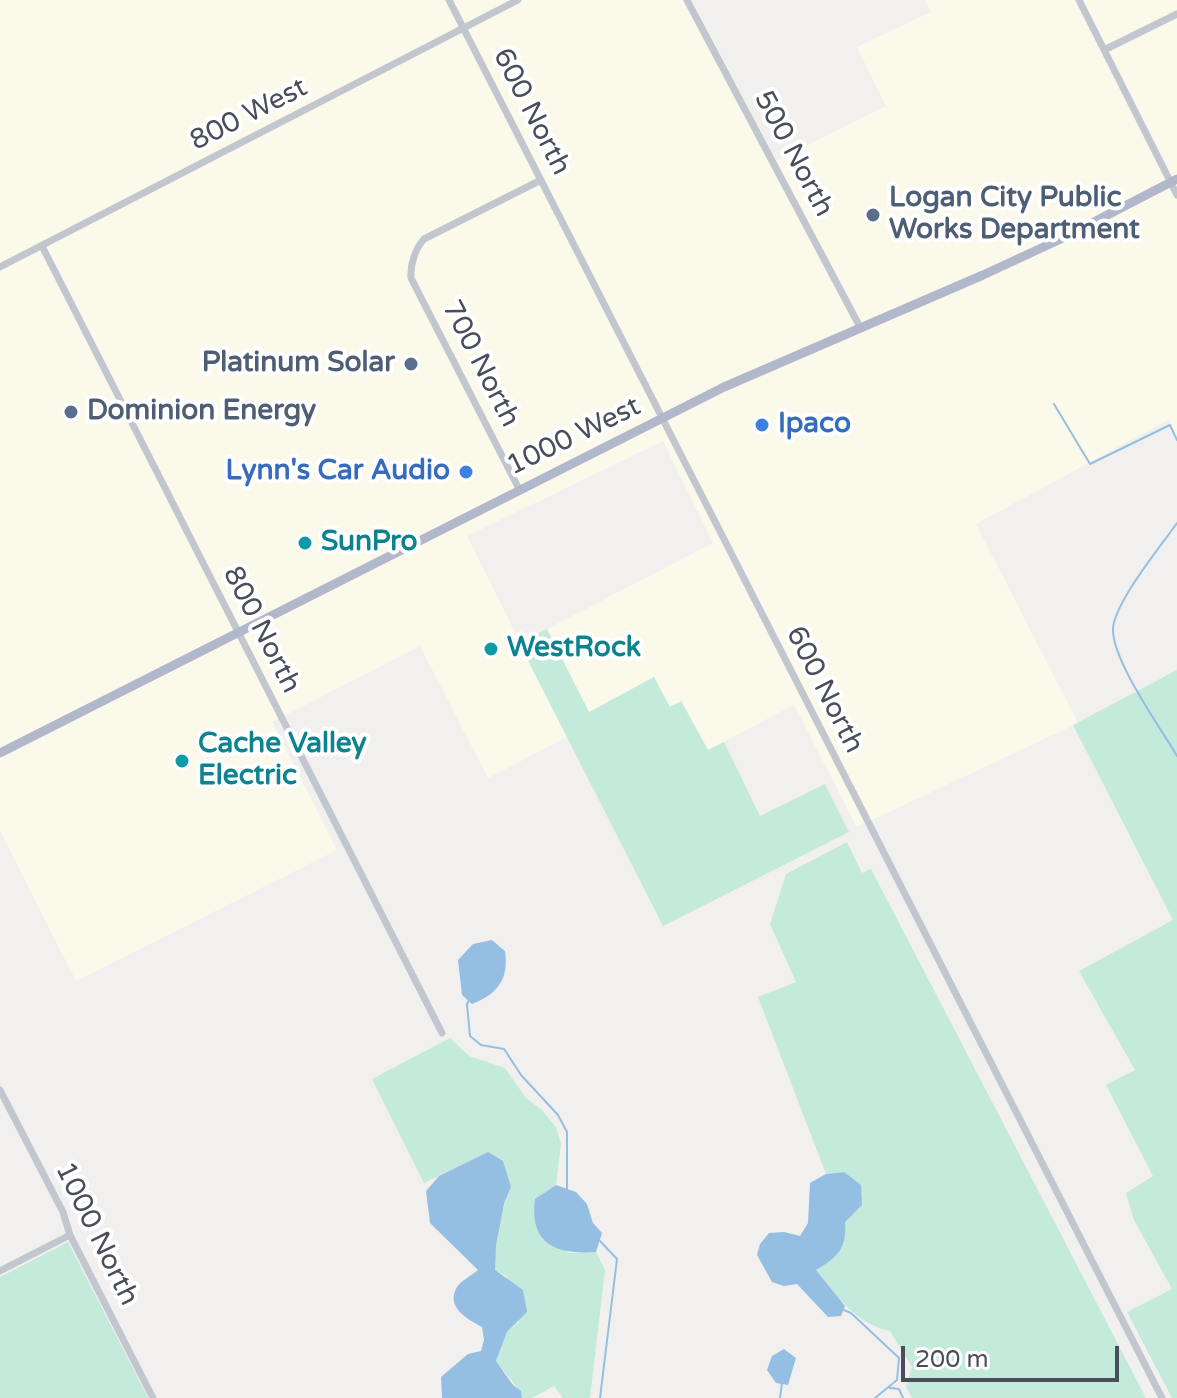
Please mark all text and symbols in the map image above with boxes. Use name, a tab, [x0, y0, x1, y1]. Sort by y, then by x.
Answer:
street label: 600 North	[485, 43, 577, 181]
street label: 800 West	[185, 71, 313, 159]
street label: 500 North	[746, 85, 840, 223]
place label: Logan City Public Works Department	[889, 182, 1140, 248]
marker: Logan City Public Works Department	[864, 206, 882, 224]
street label: 700 North	[434, 295, 526, 433]
place label: Platinum Solar	[202, 347, 395, 381]
marker: Platinum Solar	[402, 355, 420, 373]
street label: 1000 West	[502, 390, 646, 484]
place label: Dominion Energy	[87, 395, 316, 429]
marker: Dominion Energy	[62, 403, 80, 421]
place label: Ipaco	[778, 408, 851, 442]
marker: Ipaco	[753, 416, 771, 434]
place label: Lynn's Car Audio	[225, 455, 450, 489]
marker: Lynn's Car Audio	[457, 463, 475, 481]
place label: SunPro	[321, 526, 418, 560]
marker: SunPro	[296, 534, 314, 552]
street label: 800 North	[215, 561, 307, 699]
street label: 600 North	[778, 621, 870, 759]
place label: WestRock	[507, 632, 641, 666]
marker: WestRock	[482, 640, 500, 658]
place label: Cache Valley Electric	[198, 728, 367, 794]
marker: Cache Valley Electric	[173, 752, 191, 770]
street label: 1000 North	[47, 1157, 145, 1311]
scale bar	[905, 1330, 1123, 1380]
text: 200 m	[915, 1345, 989, 1374]

